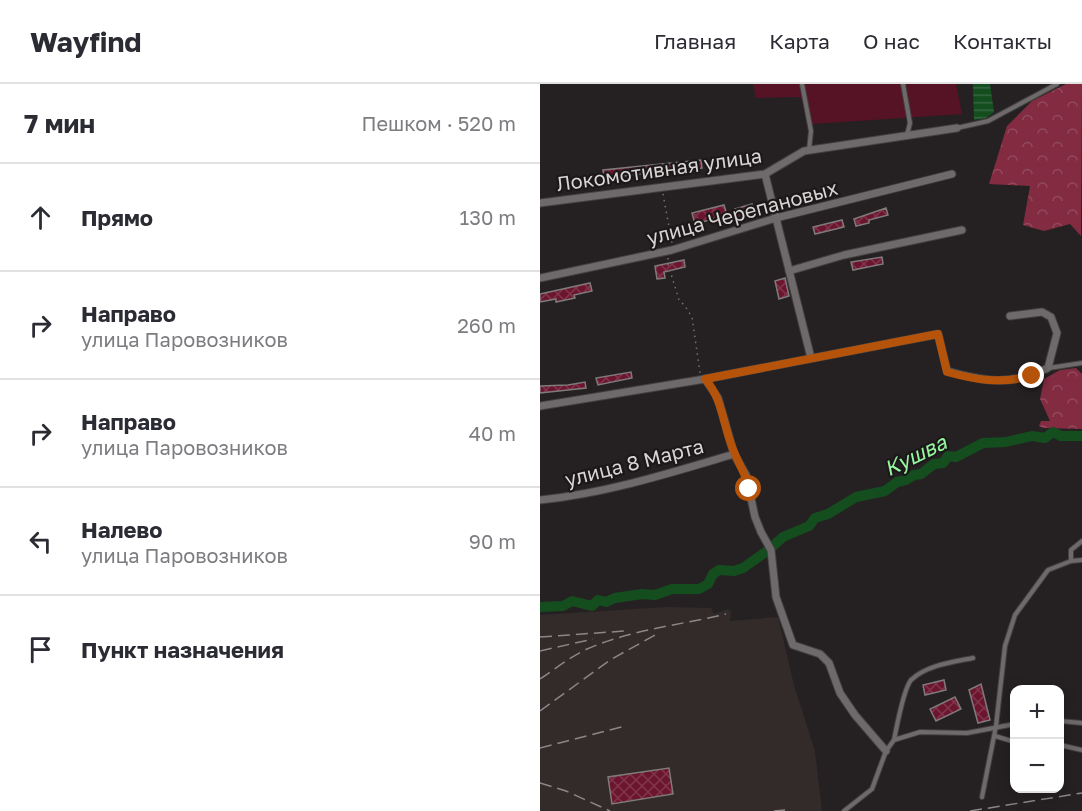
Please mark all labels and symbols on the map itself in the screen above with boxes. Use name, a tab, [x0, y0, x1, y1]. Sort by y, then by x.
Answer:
street label: Локомотивная улица	[555, 143, 763, 195]
street label: улица Черепановых	[644, 175, 840, 249]
route end	[1018, 362, 1044, 388]
water label: Кушва	[879, 428, 952, 481]
street label: улица 8 Марта	[562, 433, 706, 491]
route start	[735, 475, 761, 501]

